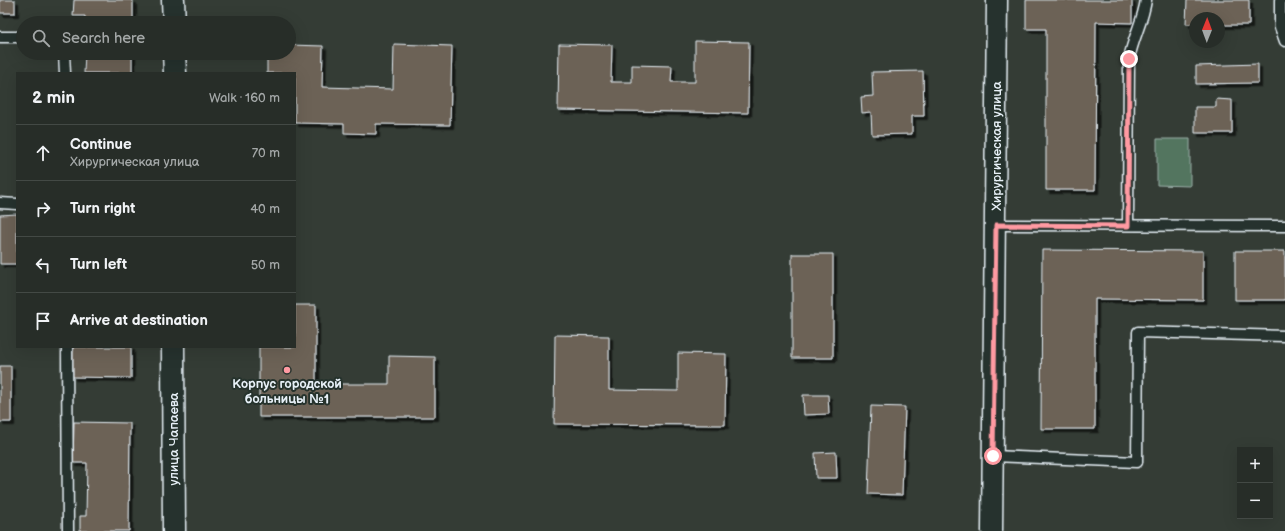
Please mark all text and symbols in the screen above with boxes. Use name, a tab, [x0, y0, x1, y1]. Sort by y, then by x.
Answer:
north arrow	[1189, 12, 1225, 48]
search box	[16, 16, 296, 60]
icon: search	[30, 27, 52, 49]
text: Search here	[62, 29, 145, 48]
route end	[1120, 50, 1138, 68]
street label: Хирургическая улица	[989, 81, 1005, 211]
text: 2 min	[32, 88, 75, 108]
text: Walk · 160 m	[209, 90, 280, 106]
text: Continue	[70, 135, 132, 154]
icon: ahead	[32, 142, 54, 164]
text: 70 m	[252, 145, 280, 161]
text: Хирургическая улица	[70, 154, 200, 170]
icon: right	[32, 198, 54, 220]
text: Turn right	[70, 199, 135, 218]
text: 40 m	[250, 201, 280, 217]
icon: left	[32, 254, 54, 276]
text: Turn left	[70, 255, 127, 274]
text: 50 m	[251, 257, 280, 273]
icon: arrive	[32, 310, 54, 332]
text: Arrive at destination	[70, 311, 208, 330]
marker: Корпус городской больницы №1	[282, 365, 292, 375]
place label: Корпус городской больницы №1	[232, 376, 342, 407]
street label: улица Чапаева	[166, 392, 182, 485]
route start	[984, 447, 1002, 465]
map controls	[1237, 447, 1273, 519]
button: +	[1237, 447, 1273, 483]
button: −	[1237, 483, 1273, 519]

